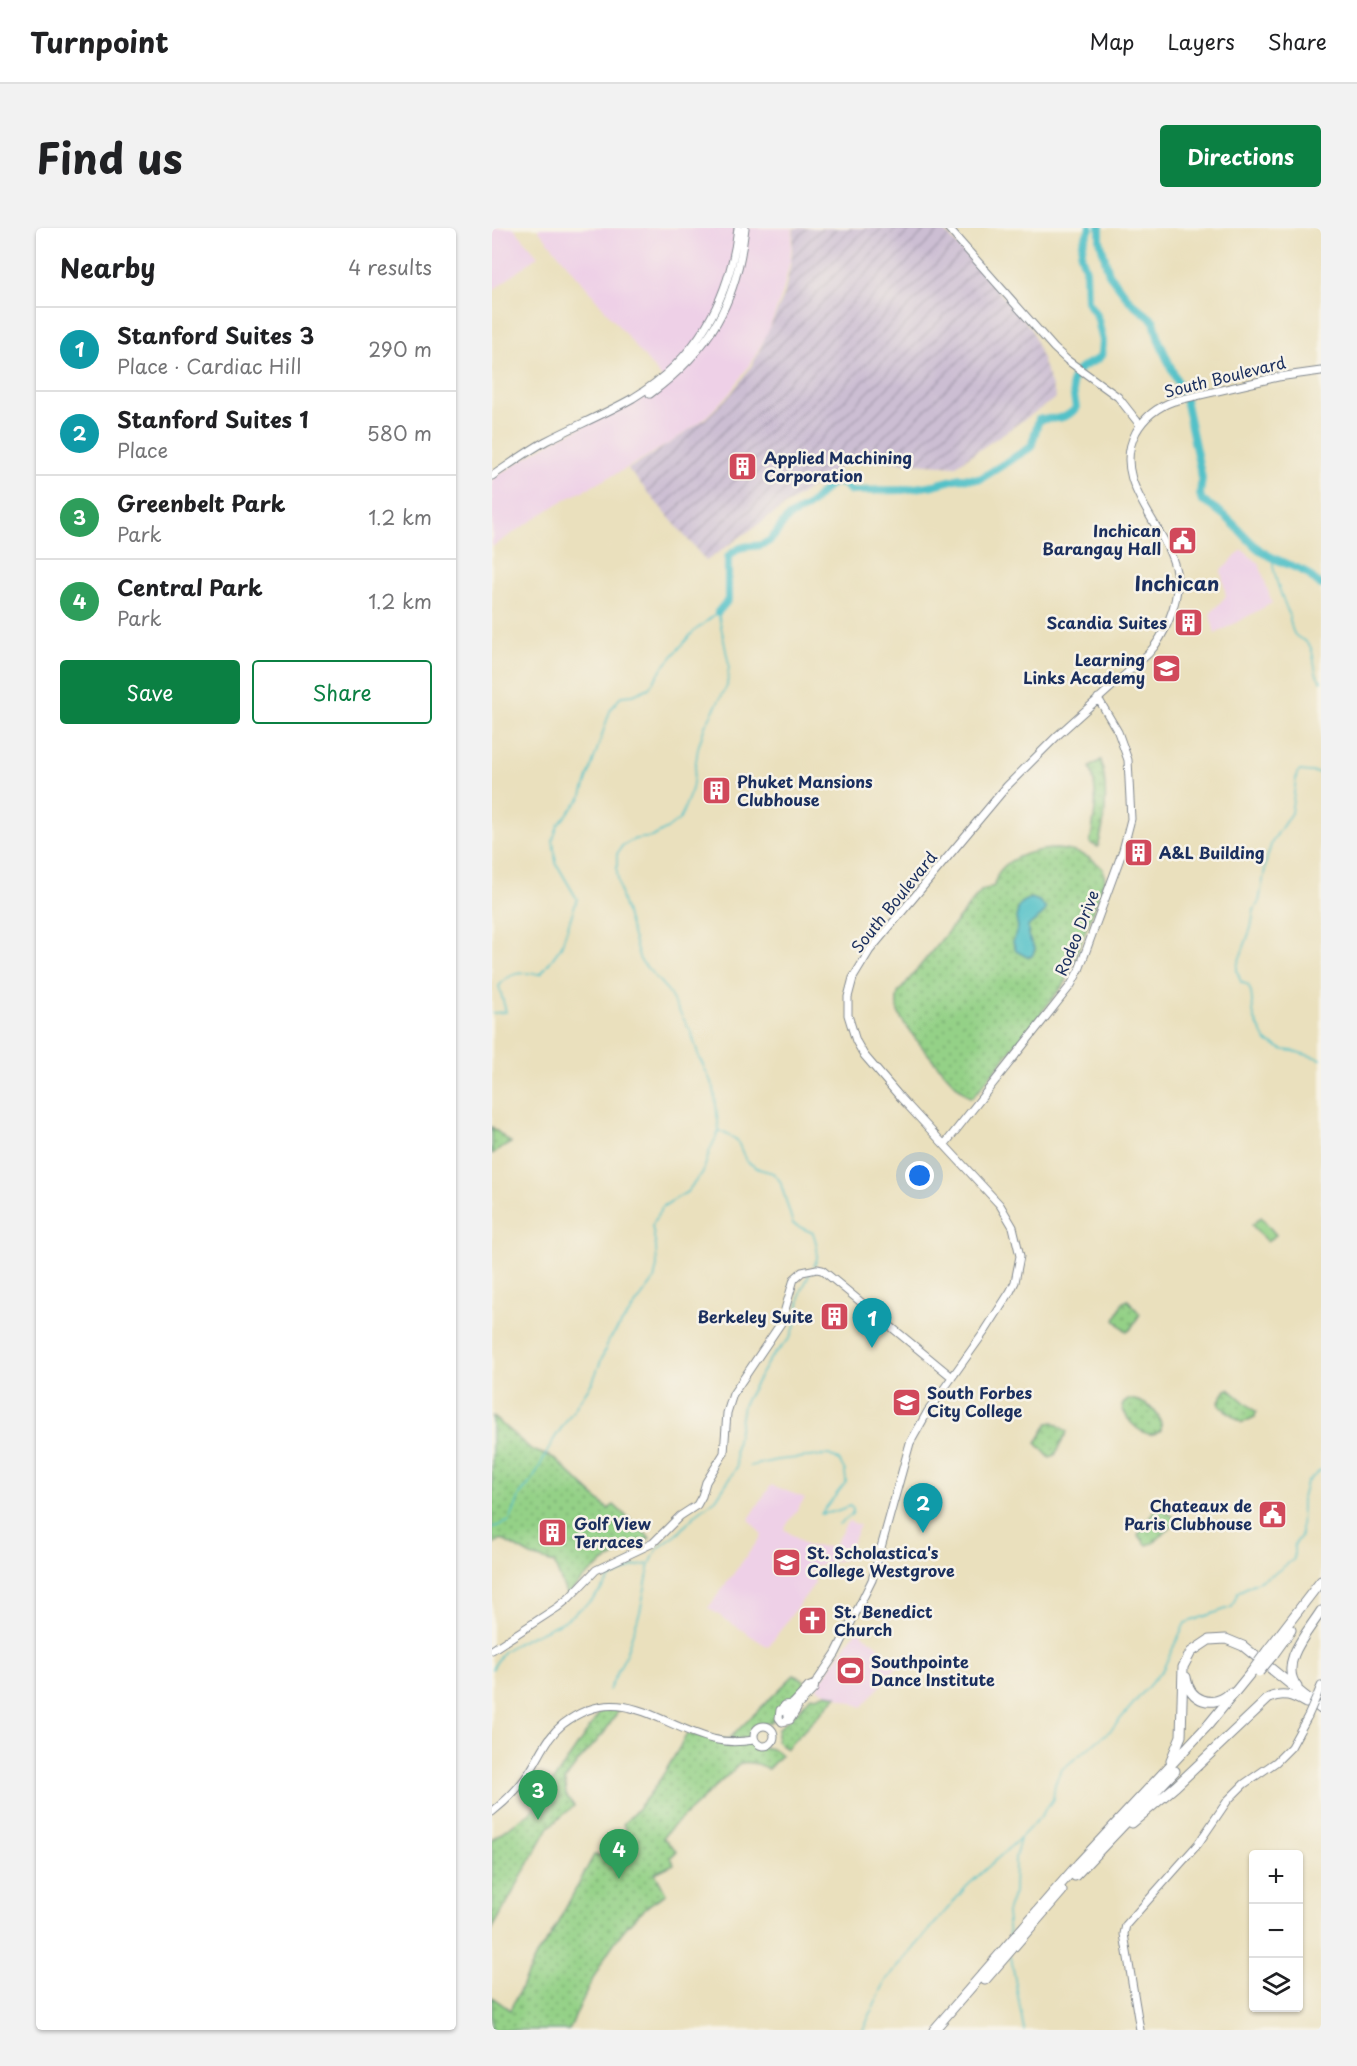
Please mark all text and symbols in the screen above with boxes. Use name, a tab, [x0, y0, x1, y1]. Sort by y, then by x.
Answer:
text: Turnpoint	[30, 20, 169, 63]
text: Map	[1090, 25, 1134, 57]
text: Layers	[1167, 25, 1235, 57]
text: Share	[1268, 25, 1327, 57]
text: Find us	[36, 125, 183, 188]
button: Directions	[1160, 125, 1321, 187]
text: Nearby	[60, 248, 155, 287]
text: 4 results	[348, 252, 432, 282]
text: Stanford Suites 3	[117, 318, 314, 351]
text: 1	[75, 334, 84, 364]
text: 290 m	[368, 334, 432, 364]
street label: South Boulevard	[1161, 349, 1288, 403]
text: Place · Cardiac Hill	[117, 351, 301, 381]
text: Stanford Suites 1	[117, 402, 308, 435]
text: 2	[72, 418, 87, 448]
text: 580 m	[367, 418, 432, 448]
text: Place	[117, 435, 168, 465]
place label: Applied Machining Corporation	[764, 445, 912, 487]
building icon: Applied Machining Corporation	[727, 451, 759, 483]
text: Greenbelt Park	[117, 486, 285, 519]
text: 3	[73, 502, 86, 532]
text: 1.2 km	[368, 502, 432, 532]
place label: Inchican Barangay Hall	[1042, 518, 1161, 560]
text: Park	[117, 519, 162, 549]
public building icon: Inchican Barangay Hall	[1166, 524, 1198, 556]
district label: Inchican	[1135, 568, 1219, 598]
text: Central Park	[117, 570, 263, 603]
text: 4	[73, 586, 86, 616]
text: 1.2 km	[368, 586, 432, 616]
text: Park	[117, 603, 162, 633]
building icon: Scandia Suites	[1172, 607, 1204, 639]
place label: Scandia Suites	[1046, 610, 1167, 634]
place label: Learning Links Academy	[1023, 647, 1145, 689]
school or university icon: Learning Links Academy	[1150, 653, 1182, 685]
button: Save	[60, 660, 240, 724]
button: Share	[252, 660, 432, 724]
place label: Phuket Mansions Clubhouse	[737, 769, 873, 811]
building icon: Phuket Mansions Clubhouse	[700, 775, 732, 807]
building icon: A&L Building	[1122, 837, 1154, 869]
place label: A&L Building	[1159, 840, 1265, 864]
street label: South Boulevard	[845, 845, 942, 957]
street label: Rodeo Drive	[1048, 886, 1104, 979]
your location	[905, 1161, 934, 1190]
pin: 1	[852, 1298, 892, 1348]
building icon: Berkeley Suite	[818, 1301, 850, 1333]
place label: Berkeley Suite	[698, 1304, 813, 1328]
place label: South Forbes City College	[927, 1380, 1033, 1422]
school or university icon: South Forbes City College	[890, 1386, 922, 1418]
pin: 2	[904, 1484, 942, 1533]
place label: Chateaux de Paris Clubhouse	[1124, 1493, 1252, 1535]
public building icon: Chateaux de Paris Clubhouse	[1257, 1499, 1289, 1531]
place label: Golf View Terraces	[574, 1511, 651, 1553]
building icon: Golf View Terraces	[537, 1517, 569, 1549]
place label: St. Scholastica's College Westgrove	[807, 1540, 955, 1582]
school or university icon: St. Scholastica's College Westgrove	[770, 1546, 802, 1578]
place label: St. Benedict Church	[834, 1599, 933, 1641]
church icon: St. Benedict Church	[797, 1605, 829, 1637]
place label: Southpointe Dance Institute	[871, 1649, 995, 1691]
sports icon: Southpointe Dance Institute	[834, 1655, 866, 1687]
pin: 3	[518, 1770, 558, 1820]
pin: 4	[600, 1830, 638, 1879]
map controls	[1249, 1850, 1303, 2012]
button: +	[1249, 1850, 1303, 1904]
button: −	[1249, 1904, 1303, 1958]
button: layers	[1249, 1958, 1303, 2012]

